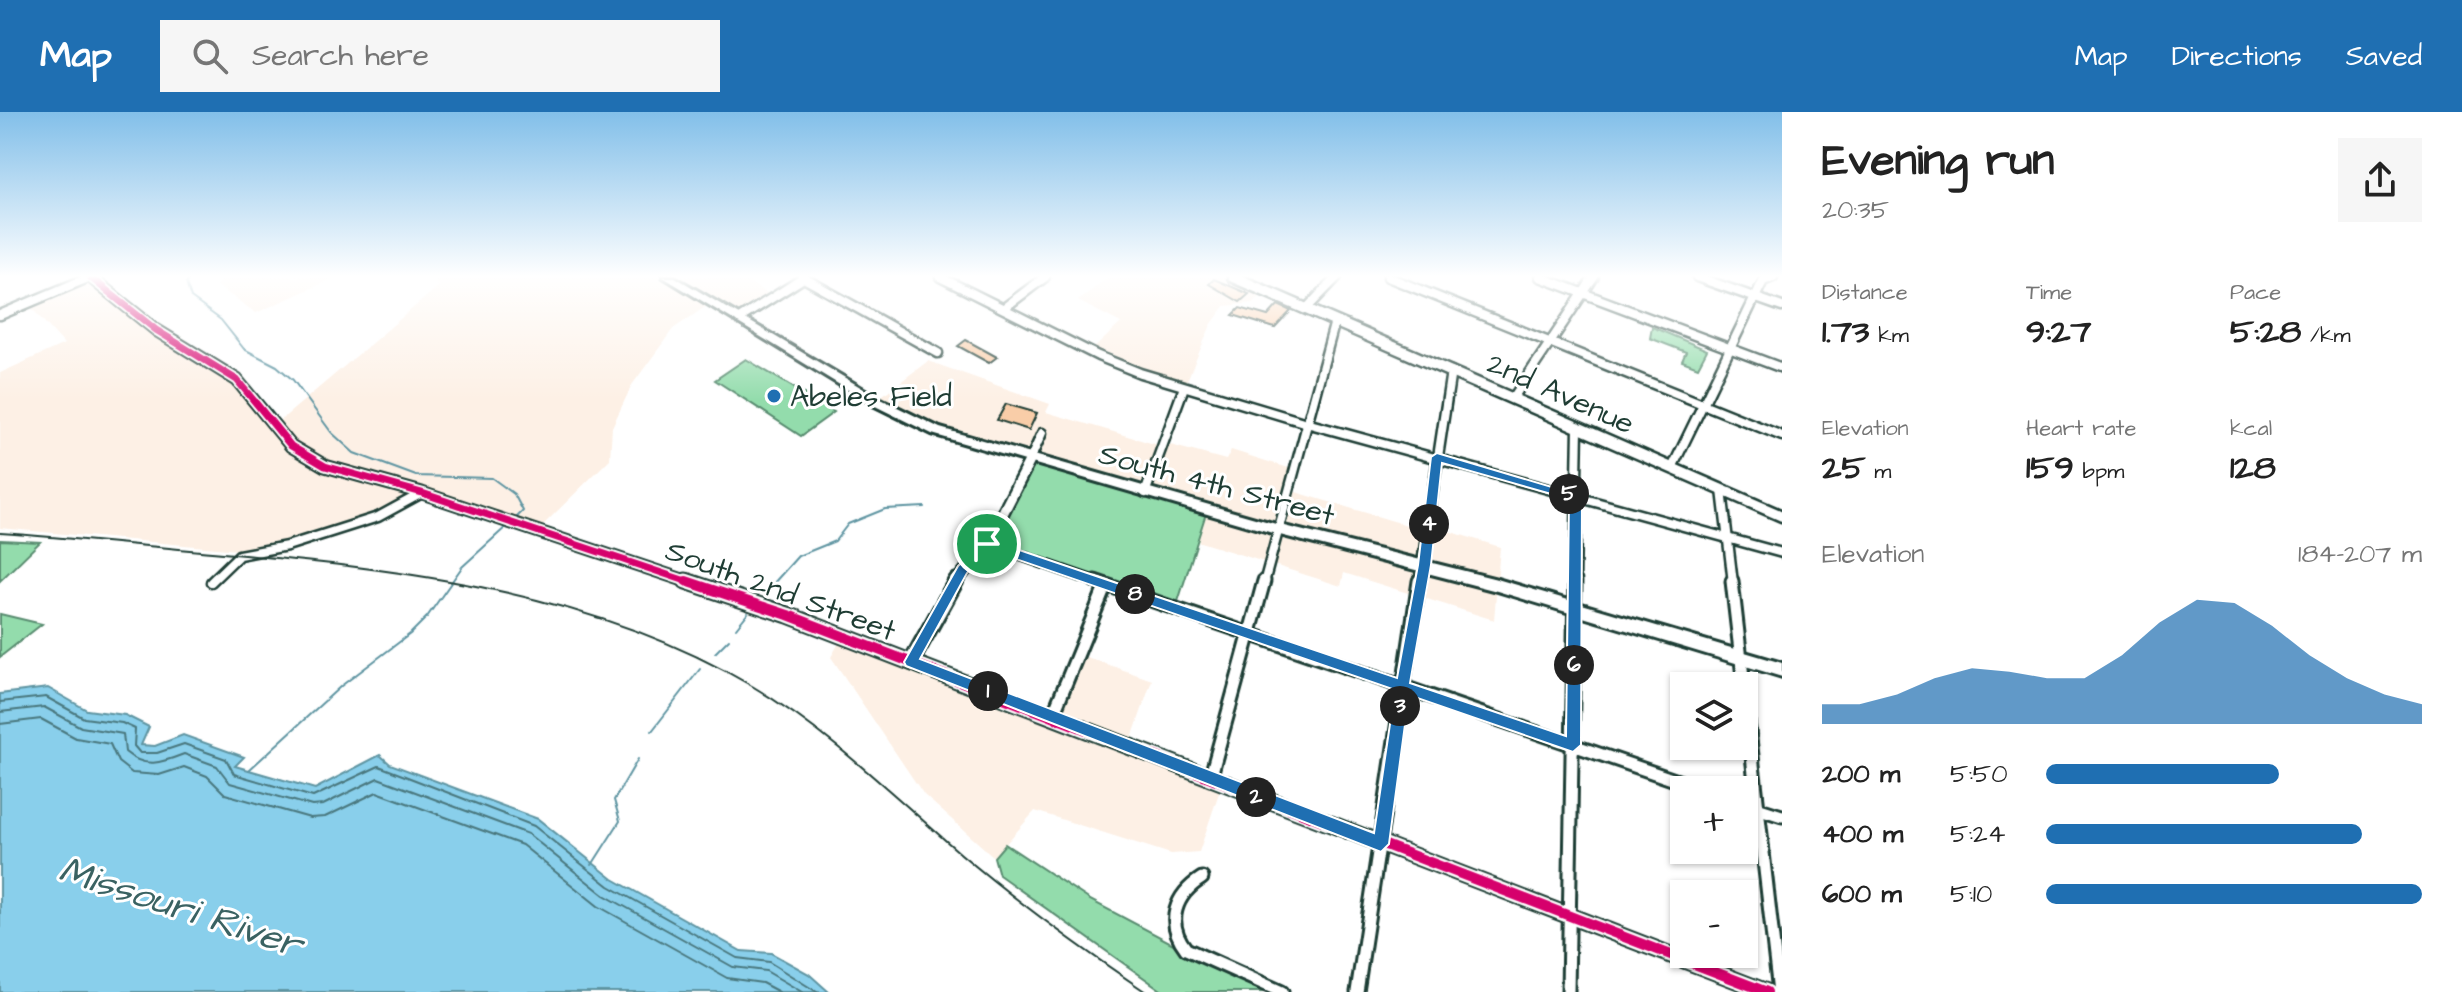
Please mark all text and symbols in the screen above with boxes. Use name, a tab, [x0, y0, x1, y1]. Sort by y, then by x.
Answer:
search box	[160, 20, 720, 92]
text: Map	[40, 30, 112, 82]
icon: search	[188, 34, 232, 78]
text: Search here	[252, 35, 429, 77]
text: Map	[2075, 37, 2128, 76]
text: Directions	[2172, 37, 2302, 76]
text: Saved	[2346, 37, 2422, 76]
text: Evening run	[1822, 131, 2054, 192]
button: share	[2338, 138, 2422, 222]
text: 20:35	[1822, 192, 1889, 228]
text: Distance	[1822, 277, 1908, 308]
text: Time	[2026, 277, 2072, 308]
text: Pace	[2230, 277, 2281, 308]
text: 1.73	[1822, 308, 1869, 356]
text: 9:27	[2026, 308, 2091, 356]
text: 5:28	[2230, 308, 2301, 356]
text: km	[1869, 320, 1909, 351]
text: /km	[2301, 320, 2351, 351]
street label: 2nd Avenue	[1480, 343, 1641, 445]
place label: Abeles Field	[790, 376, 952, 418]
marker: Abeles Field	[765, 387, 783, 405]
text: Elevation	[1822, 413, 1909, 444]
text: Heart rate	[2026, 413, 2136, 444]
text: kcal	[2230, 413, 2272, 444]
street label: South 4th Street	[1094, 433, 1339, 537]
text: 25	[1822, 444, 1866, 492]
text: 159	[2026, 444, 2074, 492]
text: 128	[2230, 444, 2276, 492]
text: m	[1866, 456, 1891, 487]
text: bpm	[2074, 456, 2124, 487]
pin: 5	[1549, 474, 1589, 514]
text: 5	[1561, 478, 1577, 509]
pin: 4	[1409, 504, 1449, 544]
text: 4	[1422, 508, 1436, 539]
pin	[953, 510, 1021, 578]
icon: arrive	[965, 522, 1009, 566]
street label: South 2nd Street	[660, 530, 902, 652]
text: Elevation	[1822, 536, 1924, 572]
text: 184–207 m	[2298, 536, 2422, 572]
pin: 8	[1115, 574, 1155, 614]
text: 8	[1128, 578, 1142, 609]
pin: 6	[1554, 645, 1594, 685]
text: 6	[1567, 649, 1581, 680]
pin: 1	[968, 671, 1008, 711]
map controls	[1670, 672, 1758, 968]
button: layers	[1670, 672, 1758, 760]
text: 1	[987, 675, 989, 706]
pin: 3	[1380, 686, 1420, 726]
text: 3	[1394, 690, 1406, 721]
text: 200 m	[1822, 756, 1900, 792]
text: 5:50	[1950, 756, 2008, 792]
button: +	[1670, 776, 1758, 864]
pin: 2	[1236, 777, 1276, 817]
text: 2	[1250, 781, 1262, 812]
text: 400 m	[1822, 816, 1903, 852]
text: 5:24	[1950, 816, 2005, 852]
water label: Missouri River	[53, 844, 312, 973]
text: 600 m	[1822, 876, 1902, 912]
text: 5:10	[1950, 876, 1992, 912]
button: −	[1670, 880, 1758, 968]

